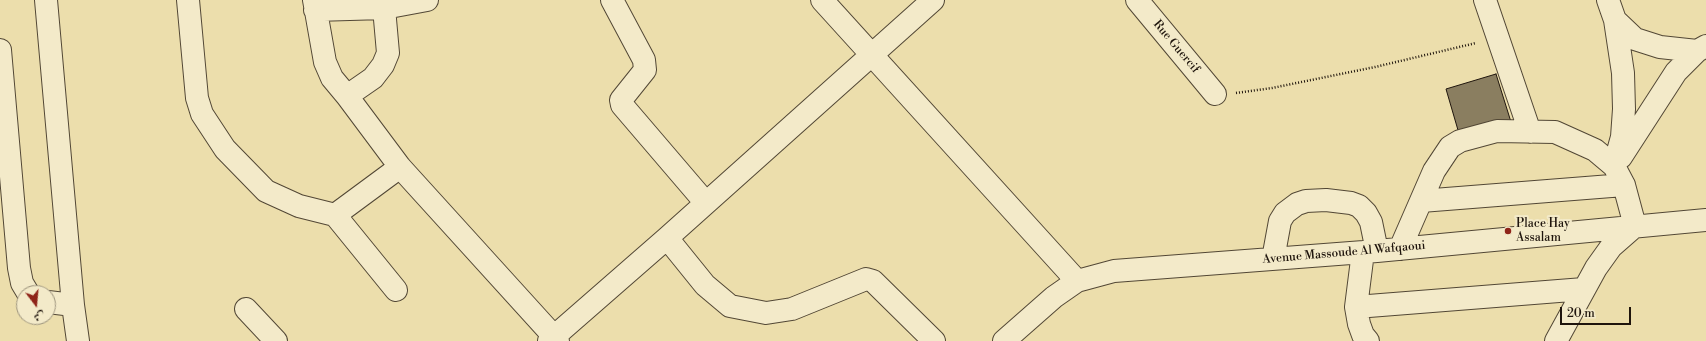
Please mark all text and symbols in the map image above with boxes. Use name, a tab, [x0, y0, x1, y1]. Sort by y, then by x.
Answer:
street label: Rue Guercif	[1150, 18, 1202, 76]
place label: Place Hay Assalam	[1516, 217, 1570, 245]
marker: Place Hay Assalam	[1503, 226, 1513, 236]
street label: Avenue Massoude Al Wafqaoui	[1262, 239, 1426, 267]
north arrow	[16, 285, 56, 325]
scale bar	[1562, 299, 1633, 325]
text: 20 m	[1567, 306, 1595, 321]
text: ش	[32, 307, 46, 324]

